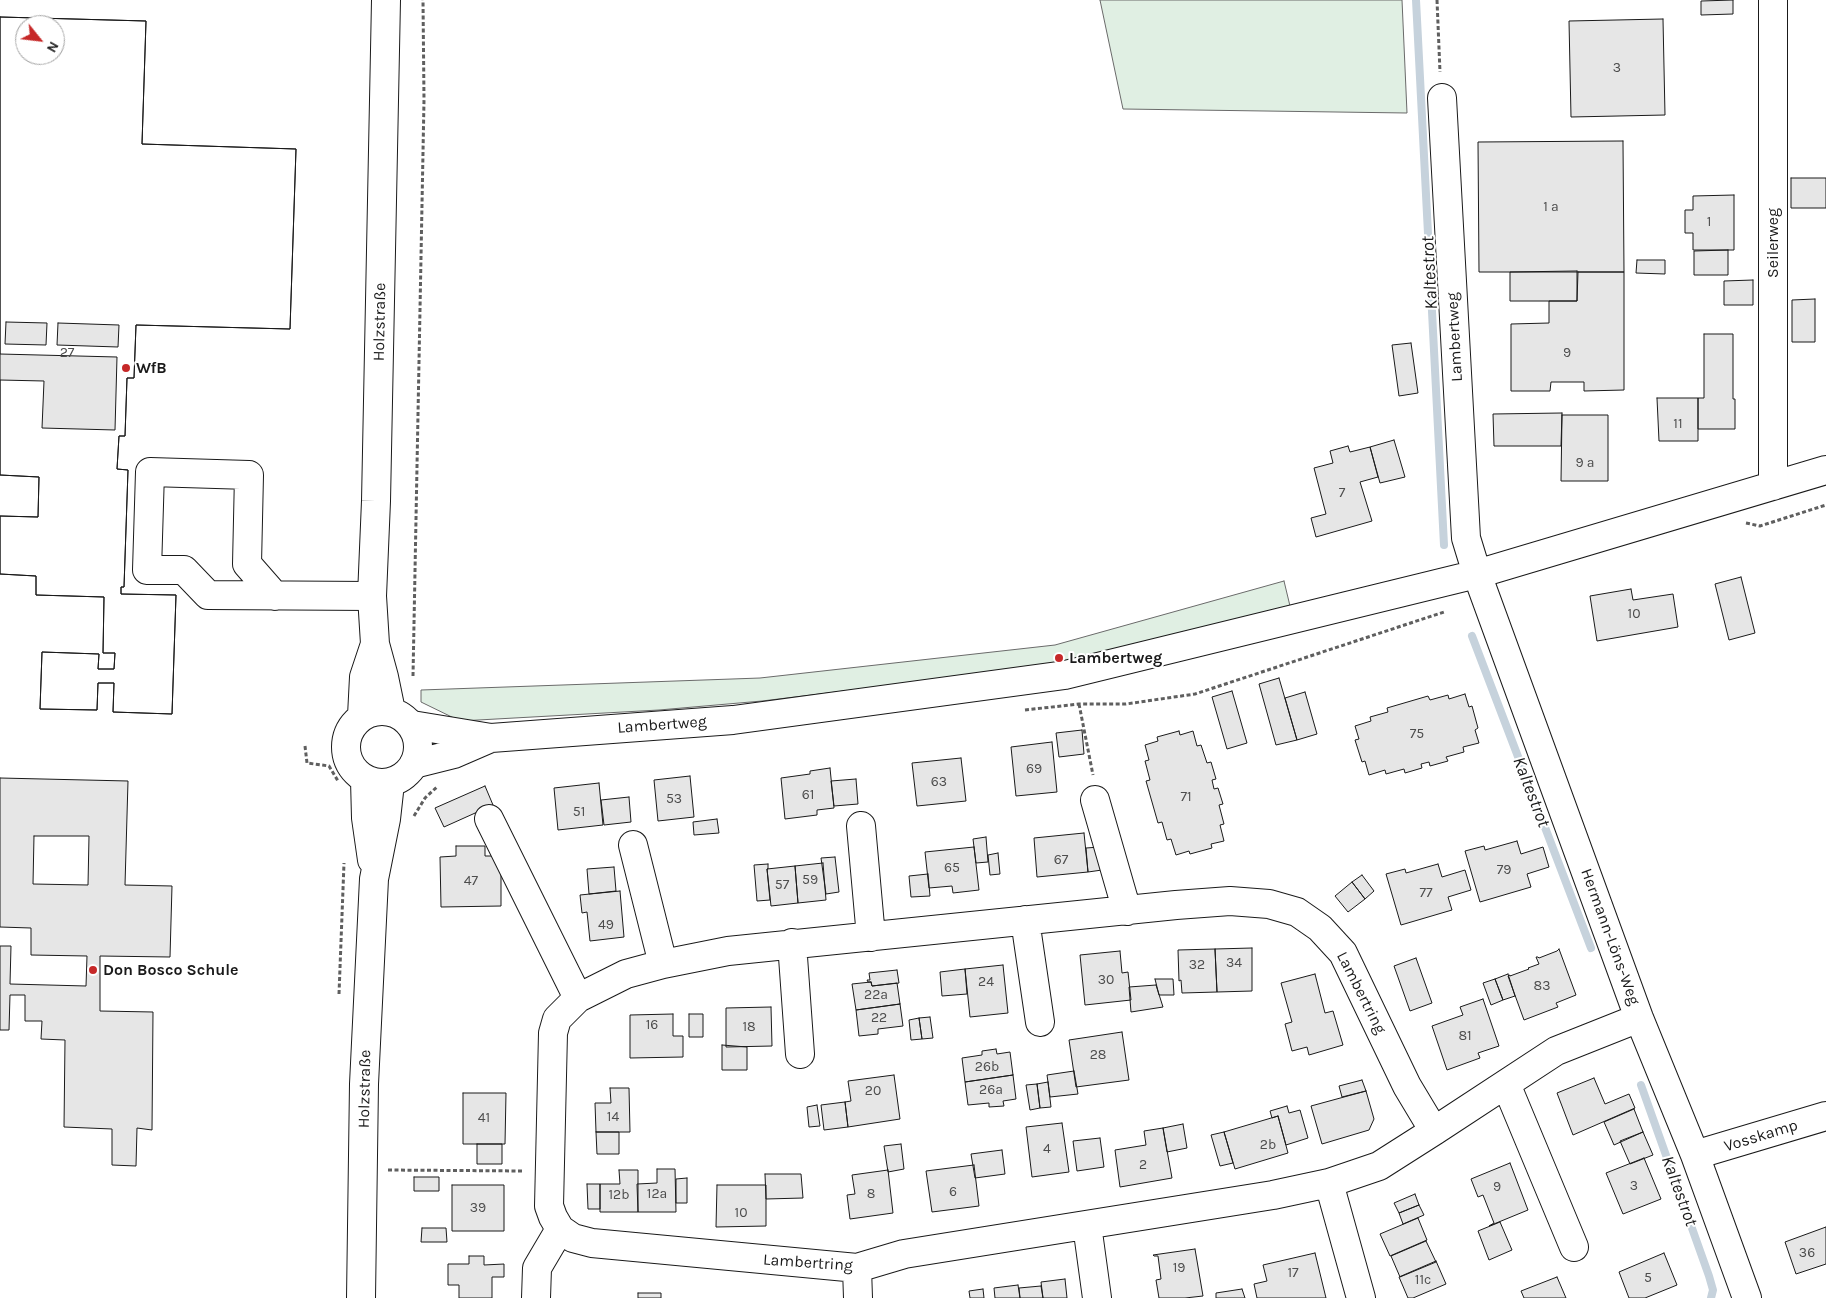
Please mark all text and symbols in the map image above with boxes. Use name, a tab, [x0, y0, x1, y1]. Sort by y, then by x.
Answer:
north arrow	[15, 15, 65, 65]
text: N	[43, 39, 63, 56]
house number: 3	[1613, 60, 1621, 76]
house number: 1 a	[1543, 199, 1559, 215]
street label: Seilerweg	[1763, 208, 1783, 278]
house number: 1	[1707, 214, 1711, 230]
water label: Kaltestrot	[1417, 236, 1443, 310]
street label: Holzstraße	[370, 283, 390, 361]
street label: Lambertweg	[1443, 292, 1467, 382]
house number: 27	[60, 345, 74, 361]
house number: 9	[1563, 345, 1571, 361]
place label: WfB	[136, 358, 167, 378]
marker: WfB	[120, 362, 132, 374]
house number: 11	[1673, 416, 1683, 432]
house number: 9 a	[1575, 455, 1595, 471]
house number: 7	[1339, 485, 1345, 501]
house number: 10	[1628, 606, 1640, 622]
place label: Lambertweg	[1069, 648, 1162, 668]
marker: Lambertweg	[1053, 652, 1065, 664]
street label: Lambertweg	[617, 712, 707, 738]
house number: 75	[1410, 726, 1424, 742]
water label: Kaltestrot	[1508, 754, 1554, 830]
house number: 69	[1026, 761, 1042, 777]
house number: 63	[931, 774, 947, 790]
house number: 61	[802, 787, 814, 803]
house number: 71	[1180, 789, 1192, 805]
house number: 53	[666, 791, 682, 807]
house number: 51	[573, 804, 585, 820]
house number: 67	[1054, 852, 1068, 868]
house number: 65	[944, 860, 960, 876]
house number: 79	[1497, 862, 1511, 878]
street label: Hermann-Löns-Weg	[1576, 866, 1644, 1008]
house number: 59	[802, 872, 818, 888]
house number: 47	[464, 873, 478, 889]
house number: 57	[775, 877, 789, 893]
house number: 77	[1419, 885, 1433, 901]
house number: 49	[598, 917, 614, 933]
street label: Lambertring	[1332, 949, 1390, 1037]
house number: 34	[1226, 955, 1242, 971]
house number: 32	[1189, 957, 1205, 973]
place label: Don Bosco Schule	[103, 960, 239, 980]
marker: Don Bosco Schule	[87, 964, 99, 976]
house number: 30	[1098, 972, 1114, 988]
house number: 24	[978, 974, 994, 990]
house number: 83	[1534, 978, 1550, 994]
house number: 22a	[864, 987, 888, 1003]
house number: 22	[871, 1010, 887, 1026]
house number: 16	[646, 1017, 658, 1033]
house number: 18	[742, 1019, 756, 1035]
house number: 81	[1458, 1028, 1472, 1044]
house number: 28	[1090, 1047, 1106, 1063]
street label: Holzstraße	[355, 1050, 375, 1128]
house number: 26b	[975, 1059, 999, 1075]
house number: 26a	[979, 1082, 1003, 1098]
house number: 20	[865, 1083, 881, 1099]
house number: 14	[607, 1109, 619, 1125]
house number: 41	[478, 1110, 490, 1126]
street label: Vosskamp	[1722, 1116, 1800, 1156]
house number: 2b	[1260, 1137, 1276, 1153]
house number: 4	[1043, 1141, 1051, 1157]
water label: Kaltestrot	[1656, 1153, 1702, 1229]
house number: 2	[1139, 1157, 1147, 1173]
house number: 3	[1630, 1178, 1638, 1194]
house number: 9	[1493, 1179, 1501, 1195]
house number: 6	[949, 1184, 957, 1200]
house number: 12a	[647, 1186, 667, 1202]
house number: 8	[867, 1186, 875, 1202]
house number: 12b	[608, 1187, 630, 1203]
house number: 39	[470, 1200, 486, 1216]
house number: 10	[735, 1205, 747, 1221]
house number: 36	[1799, 1245, 1815, 1261]
street label: Lambertring	[762, 1250, 854, 1276]
house number: 19	[1173, 1260, 1185, 1276]
house number: 17	[1287, 1265, 1299, 1281]
house number: 5	[1644, 1270, 1652, 1286]
house number: 11c	[1415, 1272, 1431, 1288]

